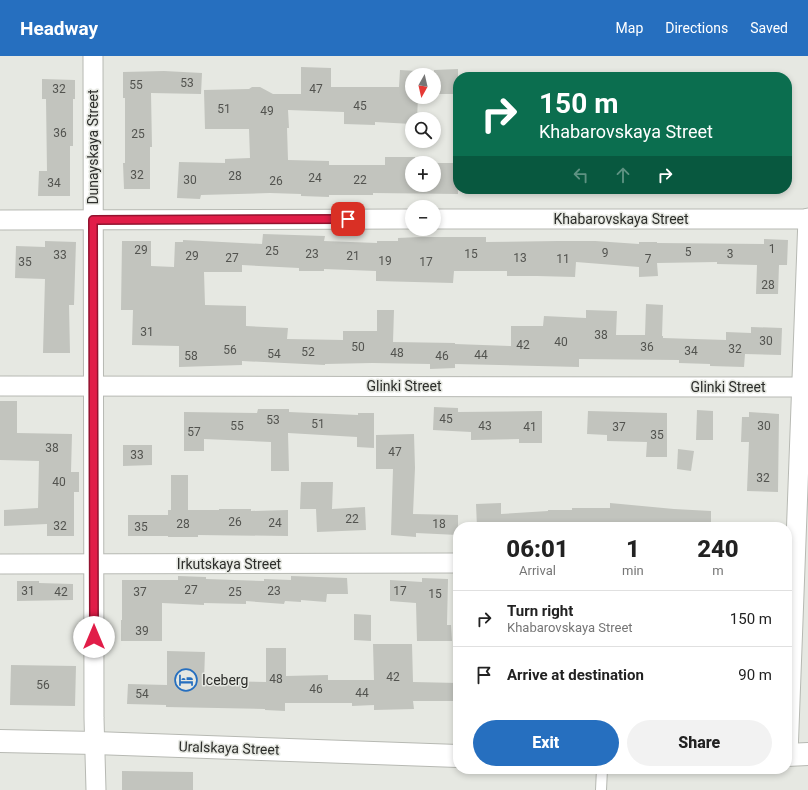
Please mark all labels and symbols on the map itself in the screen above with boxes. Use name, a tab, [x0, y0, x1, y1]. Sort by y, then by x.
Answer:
north arrow	[405, 68, 441, 104]
house number: 53	[180, 76, 194, 90]
house number: 55	[129, 78, 143, 92]
house number: 32	[52, 82, 66, 96]
house number: 47	[309, 82, 323, 96]
street label: Dunayskaya Street	[85, 89, 101, 205]
house number: 45	[353, 99, 367, 113]
house number: 51	[217, 102, 231, 116]
house number: 49	[260, 104, 274, 118]
house number: 36	[53, 126, 67, 140]
house number: 25	[131, 127, 145, 141]
house number: 32	[130, 168, 144, 182]
house number: 28	[228, 169, 242, 183]
house number: 24	[308, 171, 322, 185]
house number: 30	[183, 173, 197, 187]
house number: 22	[353, 173, 367, 187]
house number: 26	[269, 174, 283, 188]
house number: 34	[47, 176, 61, 190]
pin	[331, 202, 365, 236]
street label: Khabarovskaya Street	[553, 211, 689, 227]
house number: 1	[769, 242, 775, 256]
house number: 29	[134, 243, 148, 257]
house number: 25	[265, 244, 279, 258]
house number: 5	[685, 245, 692, 259]
house number: 9	[602, 246, 608, 260]
house number: 23	[305, 247, 319, 261]
house number: 15	[464, 247, 478, 261]
house number: 3	[727, 247, 733, 261]
house number: 33	[53, 248, 67, 262]
house number: 29	[185, 249, 199, 263]
house number: 21	[346, 249, 360, 263]
house number: 27	[225, 251, 239, 265]
house number: 13	[513, 251, 527, 265]
house number: 11	[556, 252, 570, 266]
house number: 7	[645, 252, 652, 266]
house number: 19	[378, 254, 392, 268]
house number: 35	[18, 255, 32, 269]
house number: 17	[419, 255, 433, 269]
house number: 28	[761, 278, 775, 292]
house number: 31	[140, 325, 154, 339]
house number: 38	[594, 328, 608, 342]
house number: 30	[759, 334, 773, 348]
house number: 40	[554, 335, 568, 349]
house number: 42	[516, 338, 530, 352]
house number: 50	[351, 340, 365, 354]
house number: 36	[640, 340, 654, 354]
house number: 32	[728, 342, 742, 356]
house number: 56	[223, 343, 237, 357]
house number: 34	[684, 344, 698, 358]
house number: 52	[301, 345, 315, 359]
house number: 48	[390, 346, 404, 360]
house number: 54	[267, 347, 281, 361]
house number: 44	[474, 348, 488, 362]
house number: 58	[184, 349, 198, 363]
house number: 46	[435, 349, 449, 363]
street label: Glinki Street	[367, 378, 442, 394]
street label: Glinki Street	[691, 379, 766, 395]
house number: 45	[439, 412, 453, 426]
house number: 53	[266, 413, 280, 427]
house number: 51	[311, 417, 325, 431]
house number: 55	[230, 419, 244, 433]
house number: 43	[478, 419, 492, 433]
house number: 30	[757, 419, 771, 433]
house number: 41	[523, 420, 537, 434]
house number: 37	[612, 420, 626, 434]
house number: 57	[187, 425, 201, 439]
house number: 35	[650, 428, 664, 442]
house number: 38	[45, 441, 59, 455]
house number: 47	[388, 445, 402, 459]
house number: 33	[130, 448, 144, 462]
house number: 32	[756, 471, 770, 485]
house number: 40	[52, 475, 66, 489]
house number: 22	[345, 512, 359, 526]
house number: 26	[228, 515, 242, 529]
house number: 24	[268, 516, 282, 530]
house number: 28	[176, 517, 190, 531]
house number: 18	[432, 517, 446, 531]
house number: 32	[53, 519, 67, 533]
house number: 35	[134, 520, 148, 534]
street label: Irkutskaya Street	[177, 556, 282, 572]
house number: 27	[184, 583, 198, 597]
house number: 31	[21, 584, 35, 598]
house number: 23	[267, 584, 281, 598]
house number: 17	[393, 584, 407, 598]
house number: 42	[54, 585, 68, 599]
house number: 37	[133, 585, 147, 599]
house number: 25	[228, 585, 242, 599]
house number: 15	[428, 587, 442, 601]
position arrow	[73, 616, 115, 658]
house number: 39	[135, 624, 149, 638]
hotel icon: Iceberg	[173, 667, 199, 693]
house number: 42	[386, 670, 400, 684]
place label: Iceberg	[202, 672, 248, 688]
house number: 48	[269, 672, 283, 686]
house number: 56	[36, 678, 50, 692]
house number: 46	[309, 682, 323, 696]
house number: 44	[355, 686, 369, 700]
house number: 54	[135, 687, 149, 701]
street label: Uralskaya Street	[178, 738, 280, 758]

